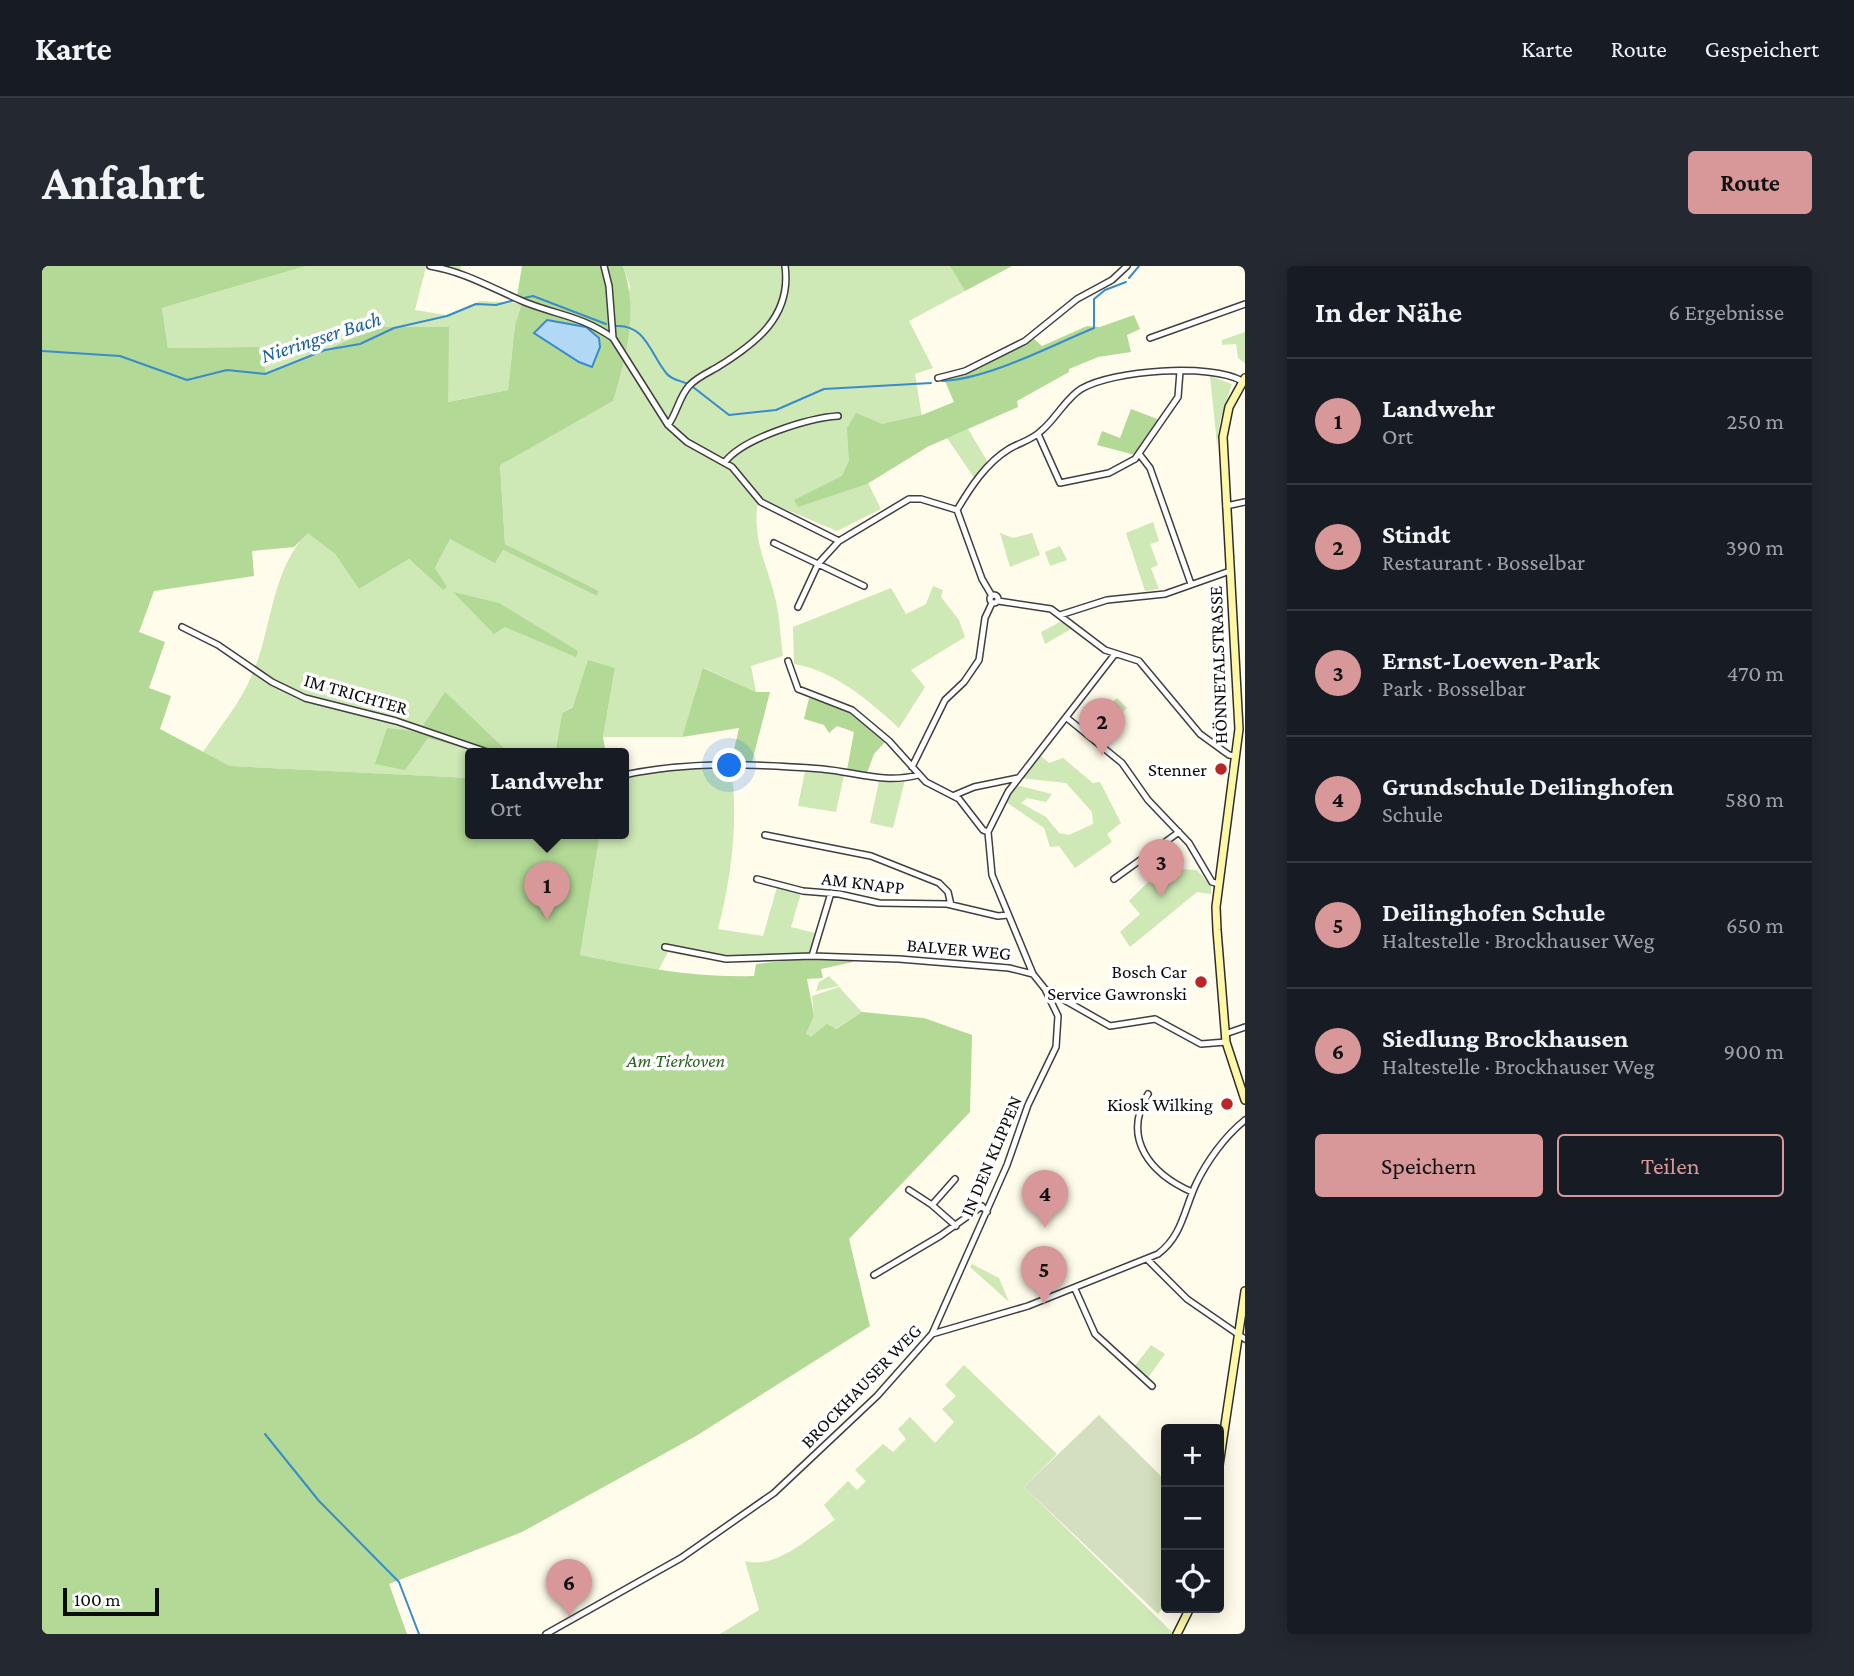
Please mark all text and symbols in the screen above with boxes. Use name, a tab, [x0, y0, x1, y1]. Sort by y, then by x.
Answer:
text: Karte	[35, 30, 112, 67]
text: Karte	[1521, 35, 1573, 62]
text: Route	[1611, 35, 1667, 62]
text: Gespeichert	[1705, 35, 1819, 62]
button: Route	[1688, 151, 1812, 214]
text: Anfahrt	[42, 155, 204, 210]
text: In der Nähe	[1315, 295, 1462, 328]
text: 6 Ergebnisse	[1668, 299, 1784, 325]
water label: Nieringser Bach	[258, 306, 384, 368]
text: Landwehr	[1382, 394, 1495, 423]
text: 1	[1334, 408, 1342, 434]
text: 250 m	[1726, 408, 1784, 434]
text: Ort	[1382, 423, 1413, 449]
text: Stindt	[1382, 520, 1450, 549]
text: 2	[1332, 534, 1344, 560]
text: 390 m	[1726, 534, 1784, 560]
text: Restaurant · Bosselbar	[1382, 549, 1585, 575]
street label: HÖNNETALSTRASSE	[1205, 586, 1231, 744]
text: Ernst-Loewen-Park	[1382, 646, 1600, 675]
text: 3	[1332, 660, 1344, 686]
text: 470 m	[1727, 660, 1784, 686]
street label: IM TRICHTER	[302, 669, 411, 719]
text: Park · Bosselbar	[1382, 675, 1526, 701]
pin: 2	[1079, 698, 1125, 756]
popup	[465, 748, 629, 839]
your location	[712, 748, 746, 782]
place label: Stenner	[1148, 759, 1207, 780]
marker: Stenner	[1213, 761, 1229, 777]
text: Landwehr	[490, 766, 604, 795]
text: Grundschule Deilinghofen	[1382, 772, 1674, 801]
text: 4	[1332, 786, 1344, 812]
text: 580 m	[1725, 786, 1784, 812]
text: Ort	[490, 795, 521, 821]
text: Schule	[1382, 801, 1443, 827]
pin: 3	[1138, 839, 1184, 897]
pin: 1	[524, 862, 570, 920]
street label: AM KNAPP	[820, 867, 906, 899]
text: Deilinghofen Schule	[1382, 898, 1605, 927]
text: 5	[1332, 912, 1344, 938]
text: 650 m	[1726, 912, 1784, 938]
text: Haltestelle · Brockhauser Weg	[1382, 927, 1655, 953]
street label: BALVER WEG	[906, 934, 1012, 964]
place label: Bosch Car Service Gawronski	[1047, 961, 1187, 1004]
marker: Bosch Car Service Gawronski	[1193, 974, 1209, 990]
text: Siedlung Brockhausen	[1382, 1024, 1628, 1053]
text: 6	[1332, 1038, 1344, 1064]
text: 900 m	[1724, 1038, 1784, 1064]
park label: Am Tierkoven	[626, 1050, 725, 1071]
text: Haltestelle · Brockhauser Weg	[1382, 1053, 1655, 1079]
street label: IN DEN KLIPPEN	[956, 1093, 1026, 1219]
place label: Kiosk Wilking	[1107, 1094, 1213, 1115]
marker: Kiosk Wilking	[1219, 1096, 1235, 1112]
button: Speichern	[1315, 1134, 1543, 1197]
button: Teilen	[1557, 1134, 1784, 1197]
pin: 4	[1022, 1170, 1068, 1228]
pin: 5	[1021, 1246, 1067, 1304]
street label: BROCKHAUSER WEG	[796, 1320, 926, 1452]
map controls	[1161, 1424, 1224, 1613]
button: +	[1161, 1424, 1224, 1487]
button: −	[1161, 1487, 1224, 1550]
button: locate	[1161, 1550, 1224, 1613]
pin: 6	[546, 1559, 592, 1617]
scale bar	[63, 1585, 159, 1617]
text: 100 m	[74, 1589, 121, 1610]

